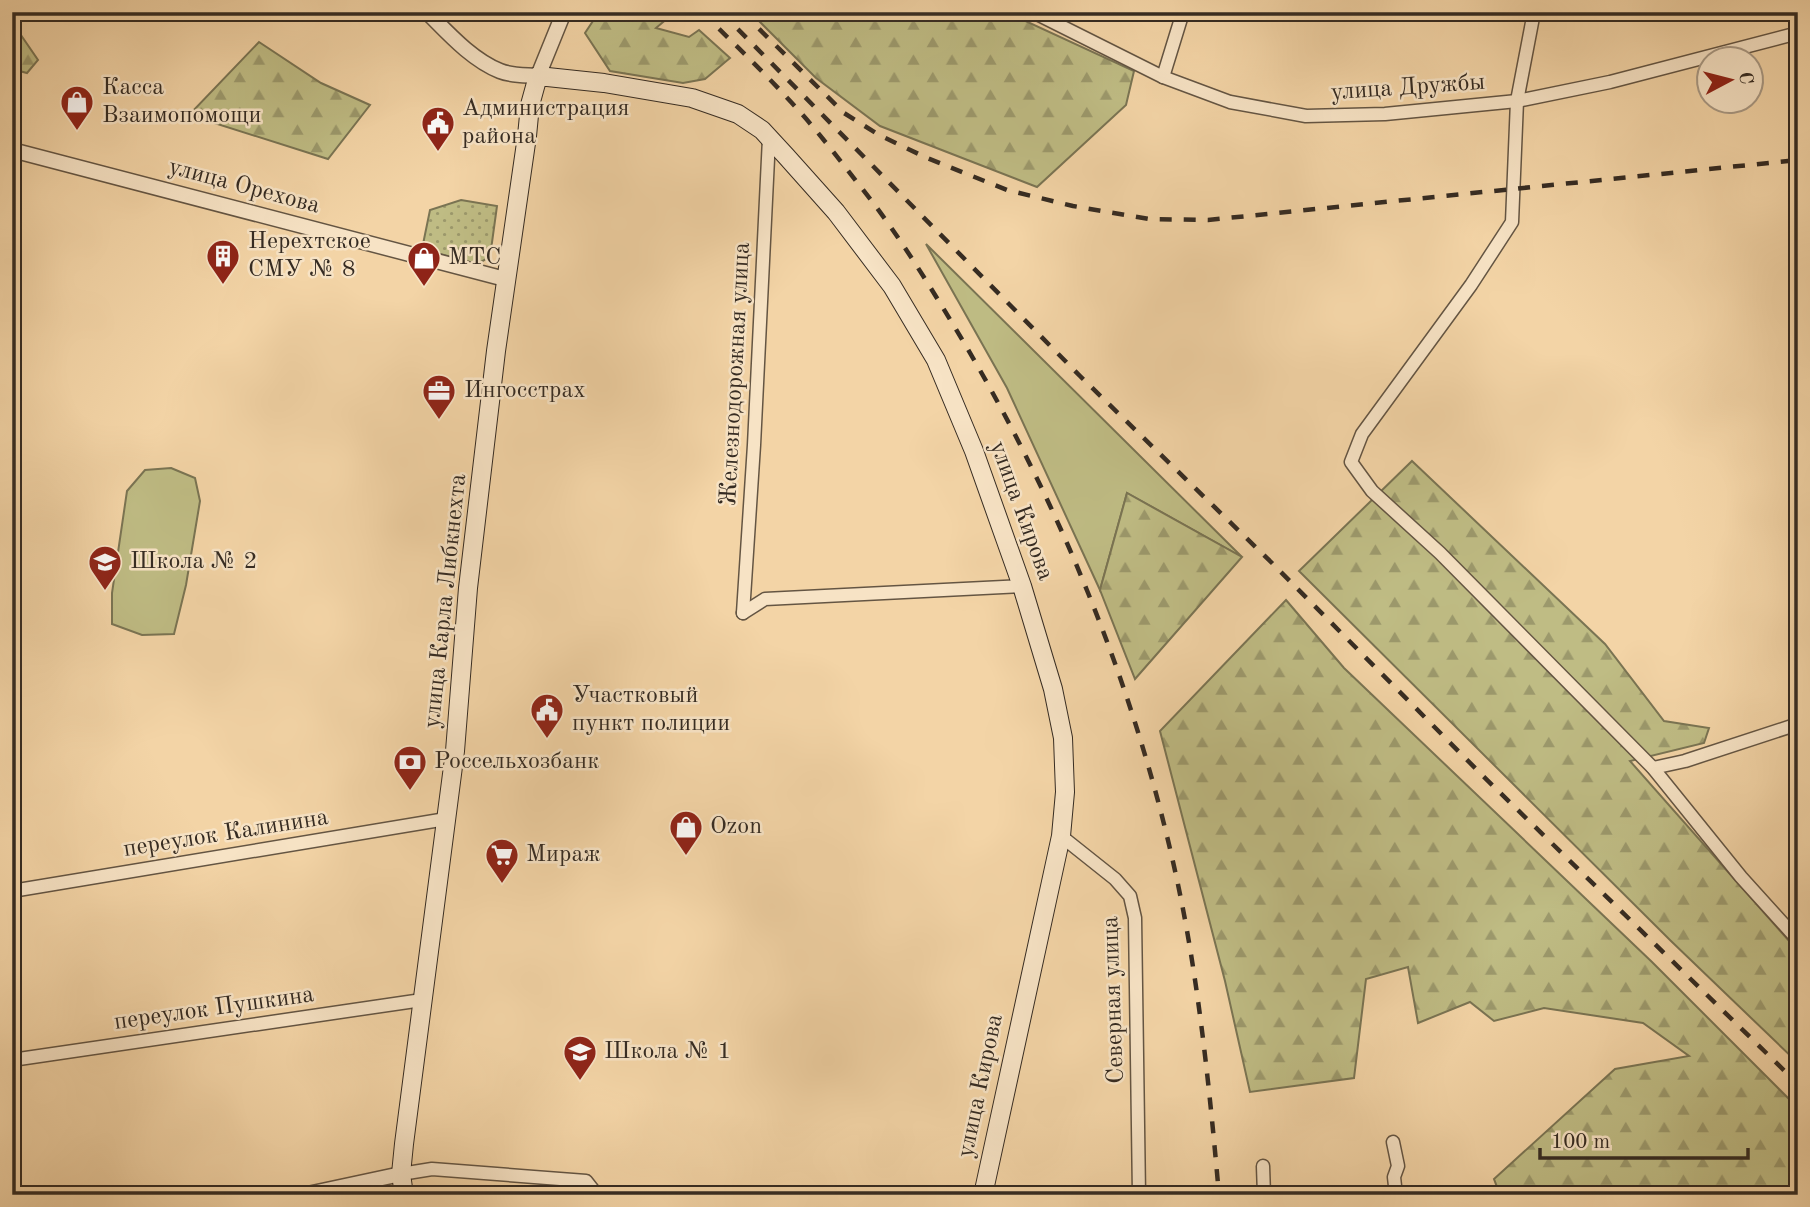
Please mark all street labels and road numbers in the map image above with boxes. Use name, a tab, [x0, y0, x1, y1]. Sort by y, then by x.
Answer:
street label: улица Дружбы	[1330, 71, 1486, 105]
street label: улица Орехова	[166, 155, 322, 219]
street label: Железнодорожная улица	[717, 241, 755, 506]
street label: улица Кирова	[985, 438, 1057, 584]
street label: улица Карла Либкнехта	[421, 472, 471, 730]
street label: переулок Калинина	[122, 806, 330, 862]
street label: Северная улица	[1099, 916, 1129, 1084]
street label: переулок Пушкина	[112, 983, 316, 1035]
street label: улица Кирова	[954, 1012, 1008, 1160]

